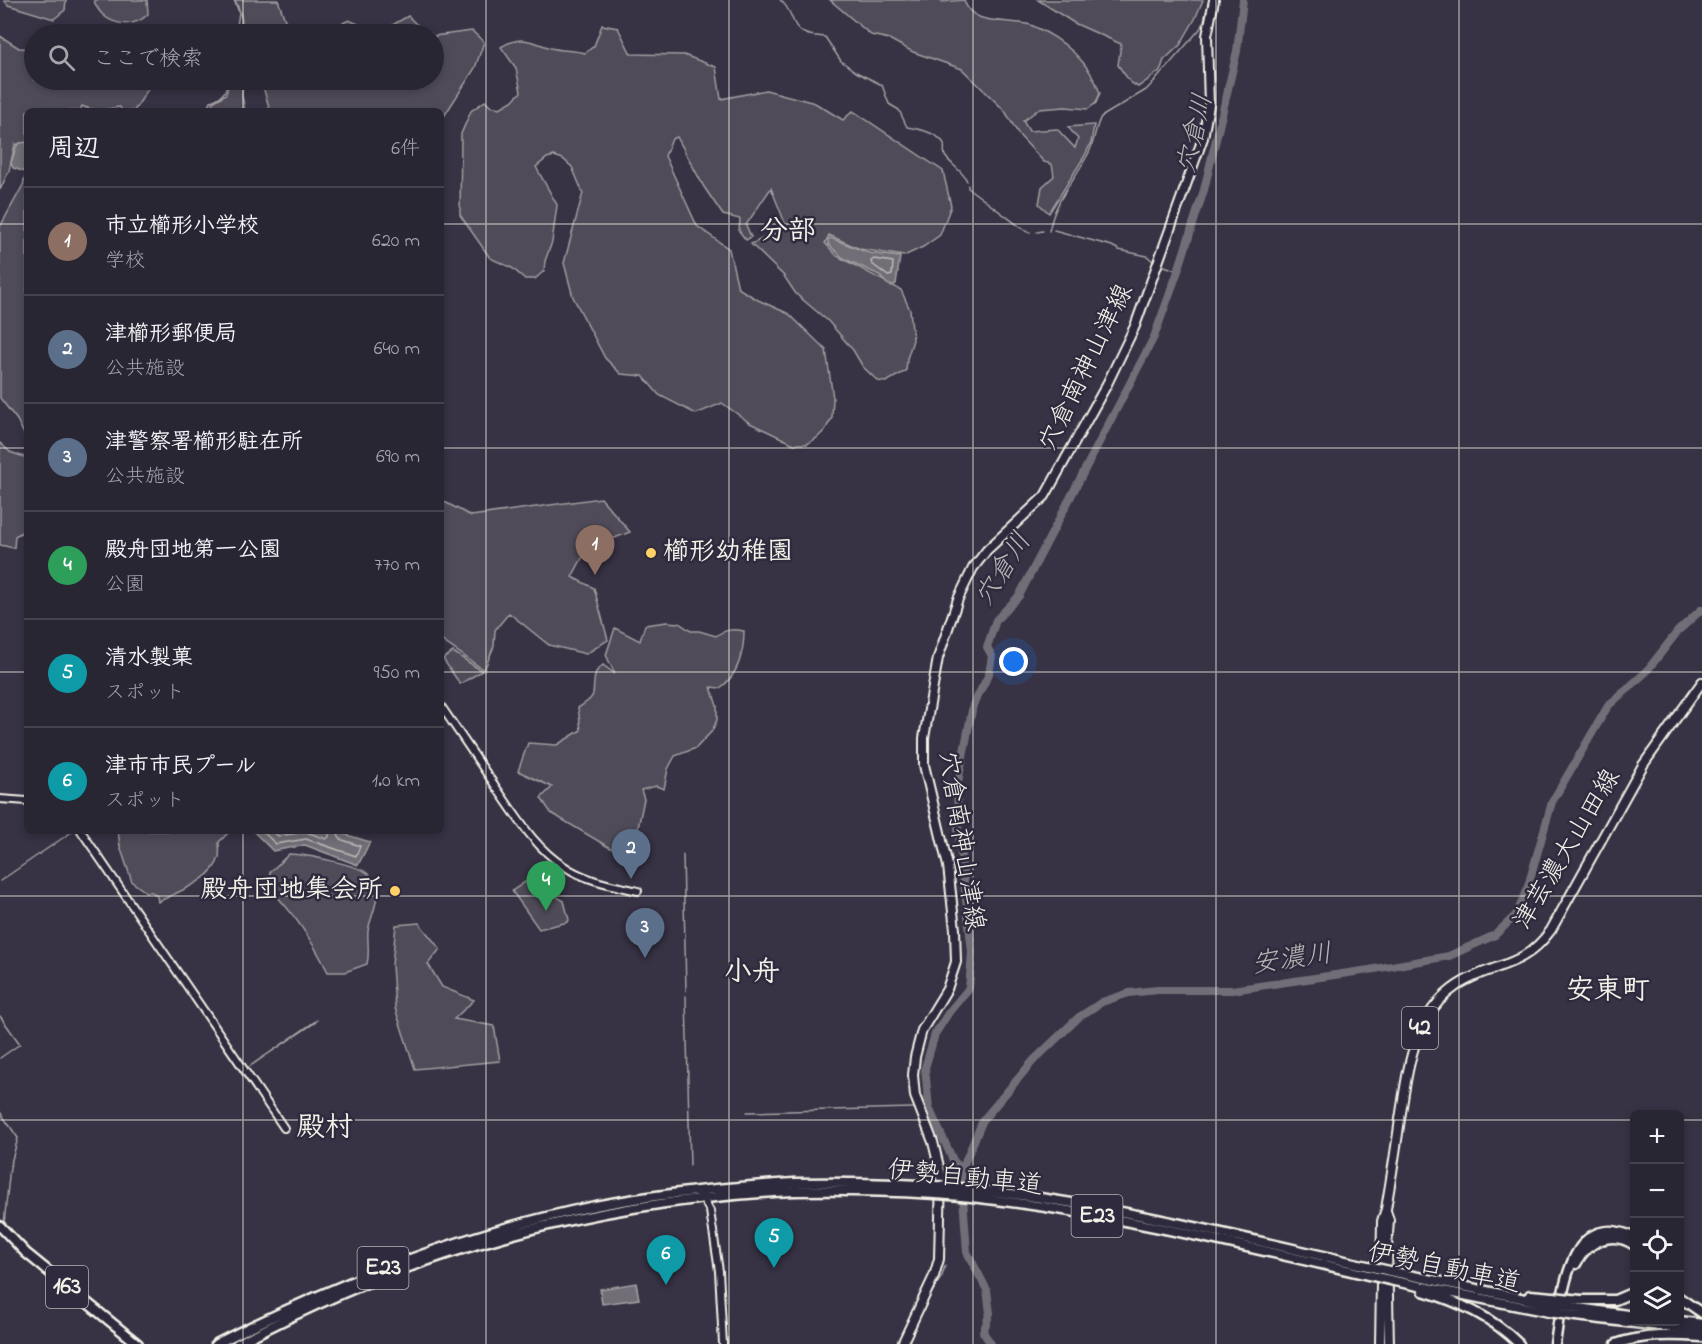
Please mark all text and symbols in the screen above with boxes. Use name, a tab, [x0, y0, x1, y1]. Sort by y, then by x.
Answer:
search box	[24, 24, 444, 90]
icon: search	[45, 41, 78, 74]
text: ここで検索	[93, 44, 203, 76]
water label: 穴倉川	[1168, 90, 1224, 178]
text: 周辺	[48, 131, 100, 169]
text: 6件	[391, 135, 420, 164]
text: 市立櫛形小学校	[105, 211, 259, 243]
district label: 分部	[760, 212, 816, 253]
text: 1	[64, 227, 71, 256]
text: 620 m	[372, 227, 420, 256]
text: 学校	[105, 247, 145, 276]
street label: 穴倉南神山津線	[1030, 278, 1144, 458]
text: 津櫛形郵便局	[105, 319, 237, 351]
text: 2	[63, 335, 72, 364]
text: 640 m	[374, 335, 420, 364]
text: 公共施設	[105, 355, 185, 384]
text: 津警察署櫛形駐在所	[105, 427, 303, 459]
text: 3	[63, 443, 72, 472]
text: 690 m	[376, 443, 420, 472]
text: 公共施設	[105, 463, 185, 492]
water label: 穴倉川	[966, 525, 1042, 615]
pin: 1	[576, 526, 614, 575]
place label: 櫛形幼稚園	[663, 534, 793, 572]
text: 殿舟団地第一公園	[105, 535, 281, 567]
marker: 櫛形幼稚園	[644, 546, 658, 560]
text: 4	[63, 551, 72, 580]
text: 770 m	[374, 551, 420, 580]
text: 公園	[105, 571, 145, 600]
text: 清水製菓	[105, 643, 193, 675]
your location	[999, 647, 1028, 676]
text: 5	[62, 659, 73, 688]
text: 950 m	[373, 659, 420, 688]
text: スポット	[105, 679, 185, 708]
street label: 穴倉南神山津線	[927, 748, 993, 934]
text: 津市市民プール	[105, 751, 257, 783]
street label: 津芸濃大山田線	[1505, 762, 1631, 938]
text: 6	[63, 767, 72, 796]
text: 1.0 km	[372, 767, 420, 796]
text: スポット	[105, 787, 185, 816]
pin: 2	[612, 830, 650, 879]
pin: 4	[526, 862, 566, 911]
place label: 殿舟団地集会所	[201, 872, 383, 910]
marker: 殿舟団地集会所	[388, 884, 402, 898]
pin: 3	[626, 908, 664, 958]
water label: 安濃川	[1249, 935, 1335, 985]
district label: 小舟	[724, 953, 780, 994]
district label: 安東町	[1566, 971, 1650, 1012]
road number: 42	[1402, 1007, 1438, 1049]
district label: 殿村	[297, 1108, 353, 1149]
map controls	[1630, 1110, 1684, 1326]
button: +	[1630, 1110, 1684, 1164]
street label: 伊勢自動車道	[885, 1152, 1045, 1206]
button: −	[1630, 1164, 1684, 1218]
road number: E23	[1072, 1195, 1122, 1237]
pin: 5	[754, 1218, 794, 1268]
button: locate	[1630, 1218, 1684, 1272]
street label: 伊勢自動車道	[1364, 1234, 1524, 1304]
pin: 6	[646, 1236, 686, 1285]
road number: E23	[358, 1247, 409, 1289]
road number: 163	[46, 1266, 88, 1308]
button: layers	[1630, 1272, 1684, 1326]

